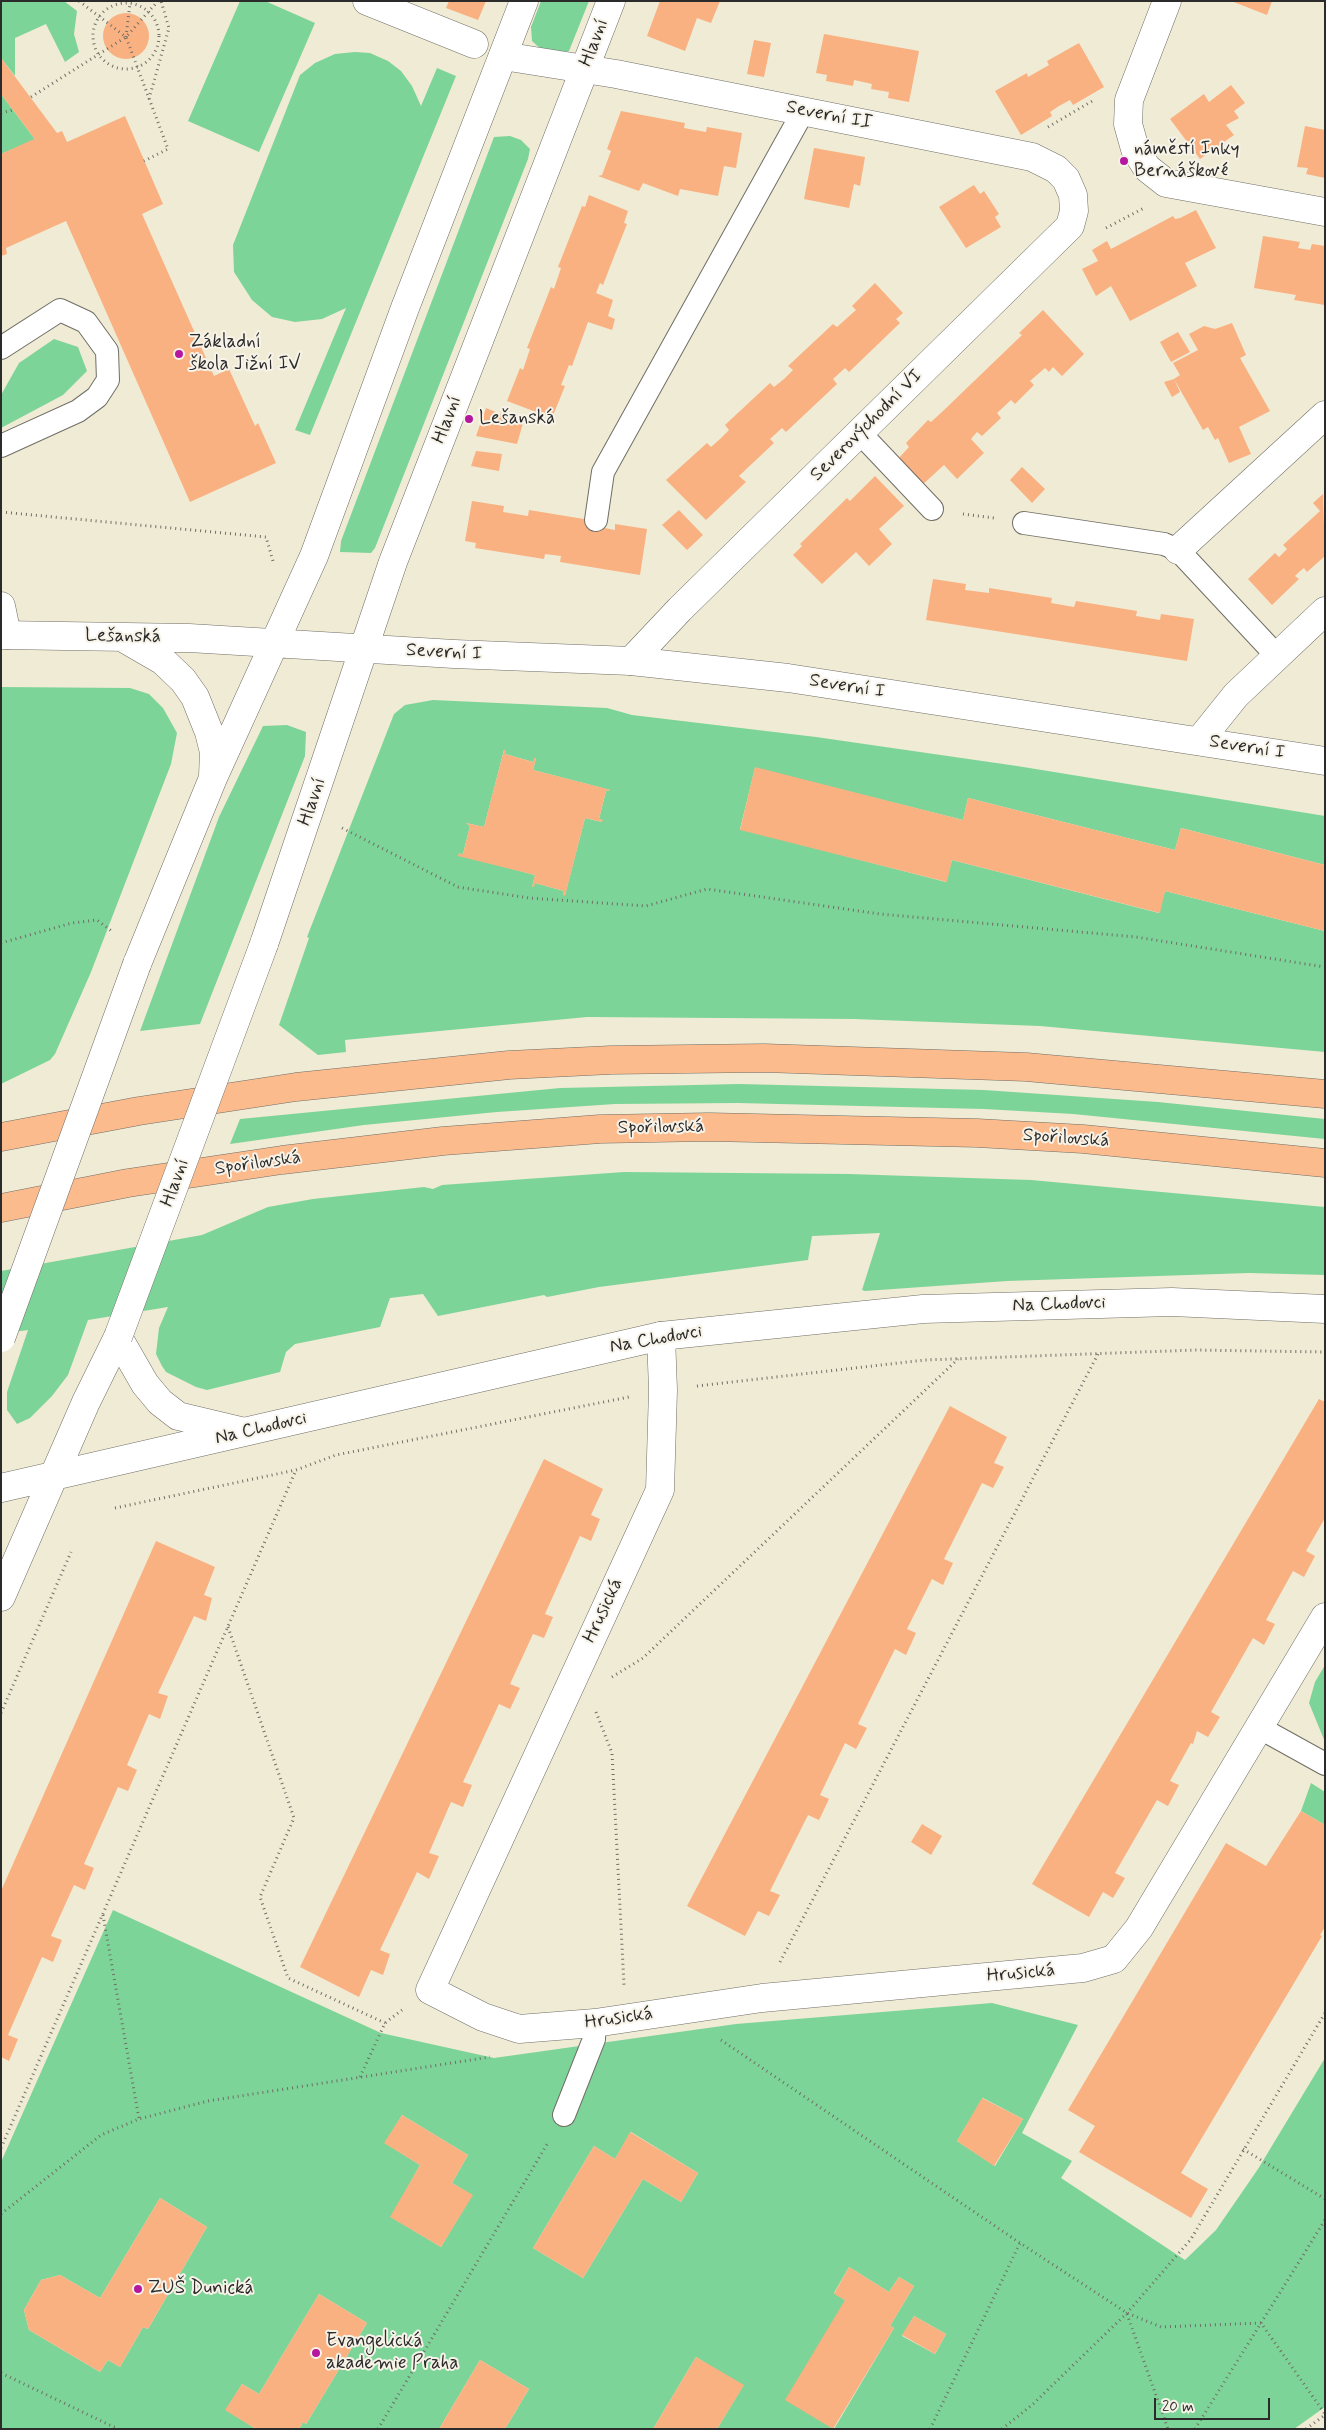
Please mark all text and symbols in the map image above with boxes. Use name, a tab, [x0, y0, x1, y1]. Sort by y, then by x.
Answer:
street label: Hlavní	[575, 16, 615, 70]
street label: Severní II	[784, 97, 874, 135]
place label: náměstí Inky Bernáškové	[1134, 139, 1240, 183]
marker: náměstí Inky Bernáškové	[1118, 155, 1130, 167]
place label: Základní škola Jižní IV	[189, 332, 301, 376]
marker: Základní škola Jižní IV	[173, 348, 185, 360]
street label: Severovýchodní VI	[806, 365, 928, 487]
street label: Hlavní	[428, 393, 468, 447]
place label: Lešanská	[479, 408, 555, 430]
marker: Lešanská	[463, 413, 475, 425]
street label: Lešanská	[85, 625, 161, 649]
street label: Severní I	[405, 640, 483, 666]
street label: Severní I	[808, 670, 886, 704]
street label: Severní I	[1208, 731, 1286, 765]
street label: Hlavní	[294, 775, 332, 829]
street label: Spořilovská	[618, 1116, 704, 1140]
street label: Spořilovská	[1022, 1125, 1110, 1153]
street label: Spořilovská	[214, 1147, 302, 1181]
street label: Hlavní	[157, 1156, 195, 1210]
street label: Na Chodovci	[1012, 1292, 1106, 1318]
street label: Na Chodovci	[608, 1321, 704, 1359]
street label: Na Chodovci	[213, 1407, 309, 1451]
street label: Hrusická	[579, 1575, 629, 1647]
street label: Hrusická	[986, 1960, 1056, 1988]
street label: Hrusická	[583, 2003, 655, 2035]
place label: ZUŠ Dunická	[148, 2278, 254, 2300]
marker: ZUŠ Dunická	[132, 2283, 144, 2295]
place label: Evangelická akademie Praha	[326, 2331, 459, 2375]
marker: Evangelická akademie Praha	[310, 2347, 322, 2359]
scale bar	[1156, 2388, 1272, 2420]
text: 20 m	[1162, 2397, 1194, 2417]

